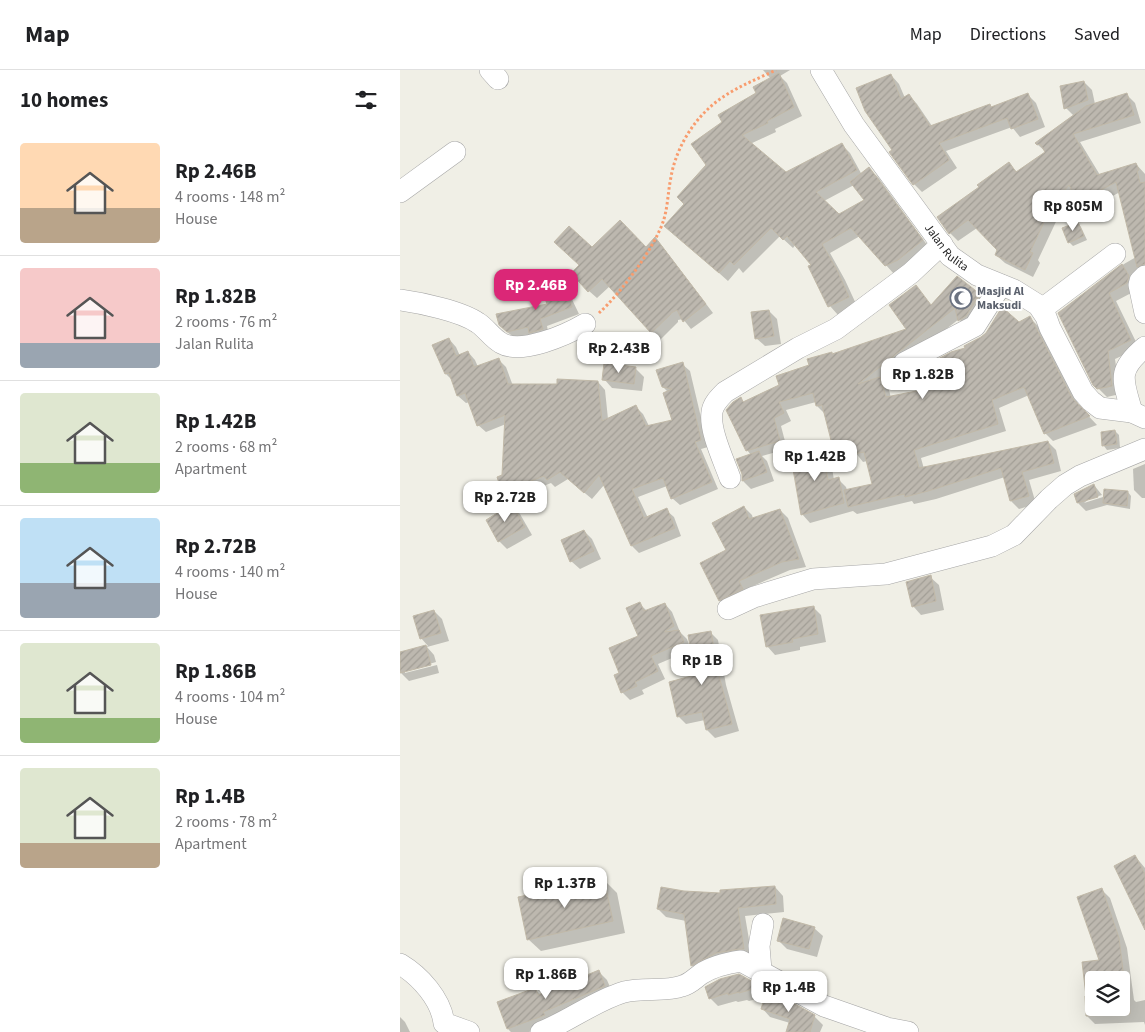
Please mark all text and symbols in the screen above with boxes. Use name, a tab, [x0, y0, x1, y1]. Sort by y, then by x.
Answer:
text: Map	[25, 17, 70, 52]
text: Map	[910, 22, 942, 47]
text: Directions	[970, 22, 1046, 47]
text: Saved	[1074, 22, 1120, 47]
text: 10 homes	[20, 85, 108, 115]
icon: filters	[352, 86, 380, 114]
text: Rp 2.46B	[175, 156, 256, 186]
icon: home	[60, 163, 120, 223]
text: 4 rooms · 148 m²	[175, 186, 285, 208]
pin: Rp 805M	[1027, 190, 1119, 232]
text: Rp 805M	[1043, 195, 1103, 217]
text: House	[175, 208, 217, 230]
street label: Jalan Rulita	[921, 220, 972, 275]
pin: Rp 2.46B	[484, 268, 588, 311]
text: Rp 2.46B	[505, 274, 567, 296]
text: Rp 1.82B	[175, 281, 256, 311]
place label: Masjid Al Maksudi	[977, 283, 1025, 314]
mosque icon: Masjid Al Maksudi	[949, 286, 973, 310]
icon: home	[60, 288, 120, 348]
text: 2 rooms · 76 m²	[175, 311, 277, 333]
pin: Rp 2.43B	[567, 332, 671, 374]
text: Jalan Rulita	[175, 333, 254, 355]
text: Rp 2.43B	[588, 337, 650, 359]
pin: Rp 1.82B	[871, 358, 975, 400]
text: Rp 1.82B	[892, 363, 954, 385]
text: Rp 1.42B	[175, 406, 256, 436]
icon: home	[60, 413, 120, 473]
text: 2 rooms · 68 m²	[175, 436, 277, 458]
pin: Rp 1.42B	[763, 440, 867, 482]
text: Rp 1.42B	[784, 445, 846, 467]
text: Apartment	[175, 458, 247, 480]
pin: Rp 2.72B	[453, 480, 557, 523]
text: Rp 2.72B	[474, 486, 536, 508]
text: Rp 2.72B	[175, 531, 256, 561]
icon: home	[60, 538, 120, 598]
text: 4 rooms · 140 m²	[175, 561, 285, 583]
text: House	[175, 583, 217, 605]
pin: Rp 1B	[667, 644, 737, 686]
text: Rp 1B	[682, 649, 722, 671]
text: Rp 1.86B	[175, 656, 256, 686]
icon: home	[60, 663, 120, 723]
text: 4 rooms · 104 m²	[175, 686, 285, 708]
text: House	[175, 708, 217, 730]
text: Rp 1.4B	[175, 781, 245, 811]
icon: home	[60, 788, 120, 848]
text: 2 rooms · 78 m²	[175, 811, 277, 833]
text: Apartment	[175, 833, 247, 855]
pin: Rp 1.37B	[513, 866, 617, 909]
text: Rp 1.37B	[534, 872, 596, 894]
pin: Rp 1.86B	[494, 958, 598, 1000]
text: Rp 1.86B	[515, 963, 577, 985]
pin: Rp 1.4B	[743, 970, 835, 1013]
map controls	[1085, 971, 1130, 1016]
button: layers	[1085, 971, 1130, 1016]
text: Rp 1.4B	[762, 976, 816, 998]

